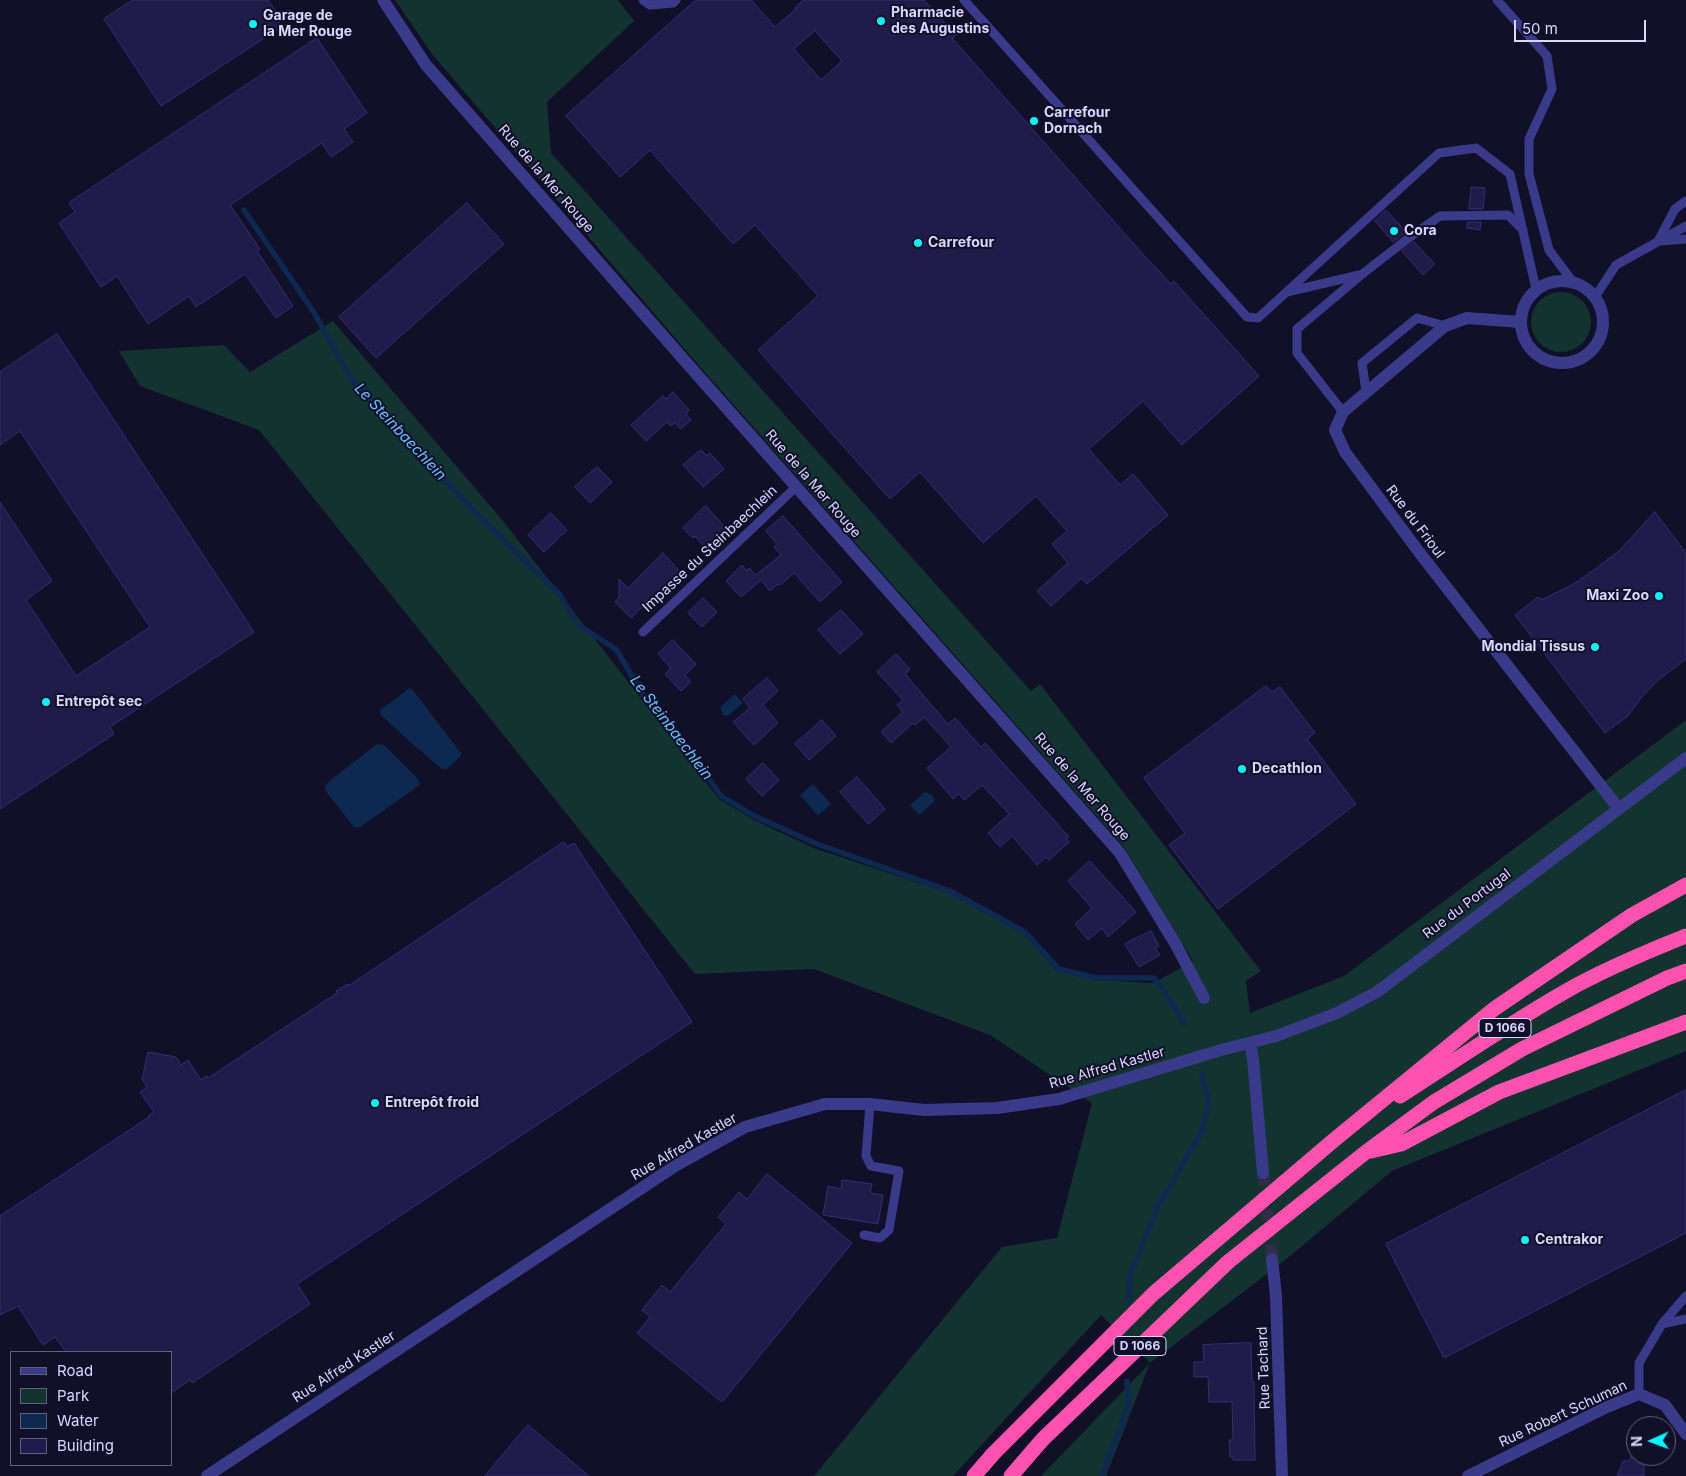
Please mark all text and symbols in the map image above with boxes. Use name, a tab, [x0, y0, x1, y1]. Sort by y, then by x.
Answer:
place label: Pharmacie des Augustins	[891, 5, 989, 38]
place label: Garage de la Mer Rouge	[263, 8, 352, 40]
scale bar	[1516, 10, 1648, 42]
marker: Pharmacie des Augustins	[875, 15, 887, 27]
marker: Garage de la Mer Rouge	[247, 18, 259, 30]
text: 50 m	[1522, 19, 1558, 38]
place label: Carrefour Dornach	[1044, 105, 1110, 138]
marker: Carrefour Dornach	[1028, 115, 1040, 127]
street label: Rue de la Mer Rouge	[495, 122, 597, 236]
place label: Cora	[1404, 223, 1437, 239]
marker: Cora	[1388, 225, 1400, 237]
place label: Carrefour	[928, 235, 994, 251]
marker: Carrefour	[912, 237, 924, 249]
water label: Le Steinbaechlein	[350, 380, 450, 484]
street label: Rue de la Mer Rouge	[762, 427, 864, 541]
street label: Impasse du Steinbaechlein	[639, 482, 781, 616]
street label: Rue du Frioul	[1382, 482, 1448, 562]
place label: Maxi Zoo	[1586, 588, 1649, 604]
marker: Maxi Zoo	[1653, 590, 1665, 602]
place label: Mondial Tissus	[1481, 639, 1585, 655]
marker: Mondial Tissus	[1589, 641, 1601, 653]
water label: Le Steinbaechlein	[626, 672, 716, 784]
place label: Entrepôt sec	[56, 694, 142, 710]
marker: Entrepôt sec	[40, 696, 52, 708]
street label: Rue de la Mer Rouge	[1031, 730, 1133, 844]
place label: Decathlon	[1252, 761, 1322, 777]
marker: Decathlon	[1236, 763, 1248, 775]
street label: Rue du Portugal	[1420, 866, 1514, 942]
road number: D 1066	[1479, 1018, 1531, 1038]
street label: Rue Alfred Kastler	[1047, 1043, 1167, 1093]
place label: Entrepôt froid	[385, 1095, 479, 1111]
marker: Entrepôt froid	[369, 1097, 381, 1109]
street label: Rue Alfred Kastler	[628, 1110, 740, 1184]
place label: Centrakor	[1535, 1232, 1603, 1248]
marker: Centrakor	[1519, 1234, 1531, 1246]
street label: Rue Tachard	[1254, 1326, 1274, 1410]
street label: Rue Alfred Kastler	[289, 1327, 399, 1407]
road number: D 1066	[1114, 1336, 1166, 1355]
legend	[10, 1351, 172, 1466]
text: Road	[57, 1361, 93, 1380]
street label: Rue Robert Schuman	[1496, 1377, 1630, 1451]
text: Park	[57, 1386, 89, 1405]
text: Water	[57, 1411, 99, 1430]
north arrow	[1626, 1416, 1676, 1466]
text: Building	[57, 1436, 114, 1455]
text: N	[1628, 1436, 1645, 1447]

